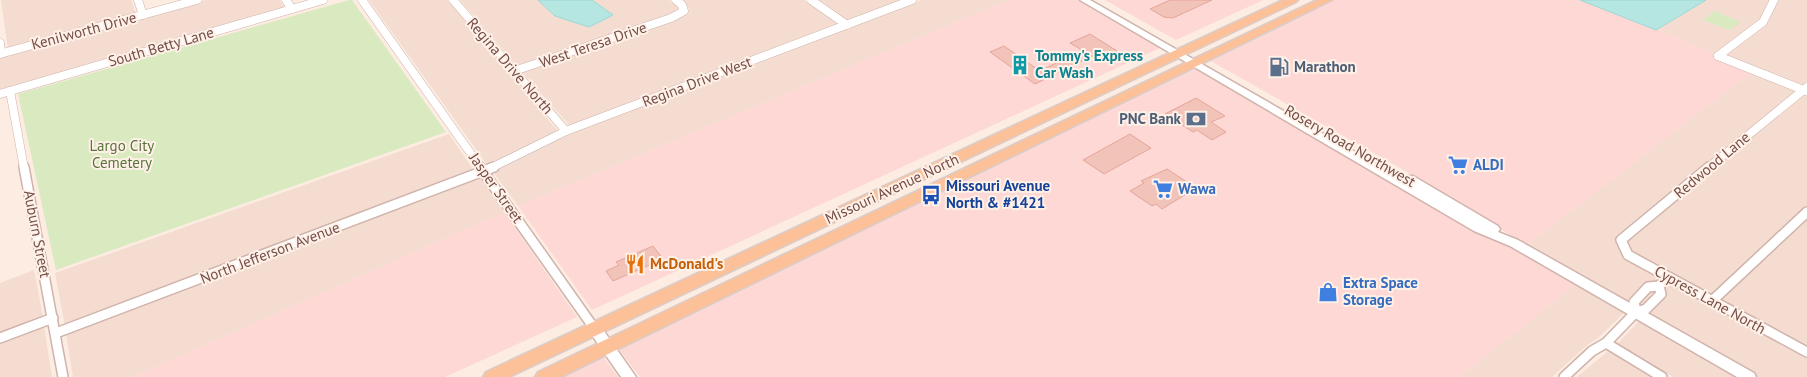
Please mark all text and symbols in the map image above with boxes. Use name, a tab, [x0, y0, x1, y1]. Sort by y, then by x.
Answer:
street label: Kenilworth Drive	[29, 7, 139, 54]
street label: Regina Drive North	[463, 13, 558, 118]
street label: West Teresa Drive	[537, 17, 649, 72]
street label: South Betty Lane	[106, 22, 216, 71]
place label: Tommy's Express Car Wash	[1035, 46, 1143, 82]
street label: Regina Drive West	[639, 52, 754, 111]
building icon: Tommy's Express Car Wash	[1009, 54, 1031, 76]
fuel station icon: Marathon	[1268, 56, 1290, 78]
place label: Marathon	[1294, 57, 1356, 76]
street label: Rosery Road Northwest	[1281, 100, 1419, 191]
bank icon: PNC Bank	[1185, 108, 1207, 130]
place label: PNC Bank	[1119, 109, 1182, 128]
street label: Redwood Lane	[1670, 127, 1754, 202]
park label: Largo City Cemetery	[90, 136, 154, 172]
street label: Jasper Street	[465, 148, 528, 226]
street label: Missouri Avenue North	[822, 149, 962, 228]
supermarket icon: ALDI	[1447, 154, 1469, 176]
place label: ALDI	[1473, 155, 1504, 174]
place label: Missouri Avenue North & #1421	[946, 176, 1050, 212]
supermarket icon: Wawa	[1152, 178, 1174, 200]
place label: Wawa	[1178, 179, 1216, 198]
bus stop icon: Missouri Avenue North & #1421	[920, 184, 942, 206]
street label: Auburn Street	[20, 189, 55, 279]
street label: North Jefferson Avenue	[197, 217, 342, 288]
restaurant icon: McDonald's	[624, 253, 646, 275]
place label: McDonald's	[650, 254, 723, 273]
street label: Cypress Lane North	[1651, 261, 1769, 338]
place label: Extra Space Storage	[1343, 273, 1418, 309]
shop icon: Extra Space Storage	[1317, 281, 1339, 303]

